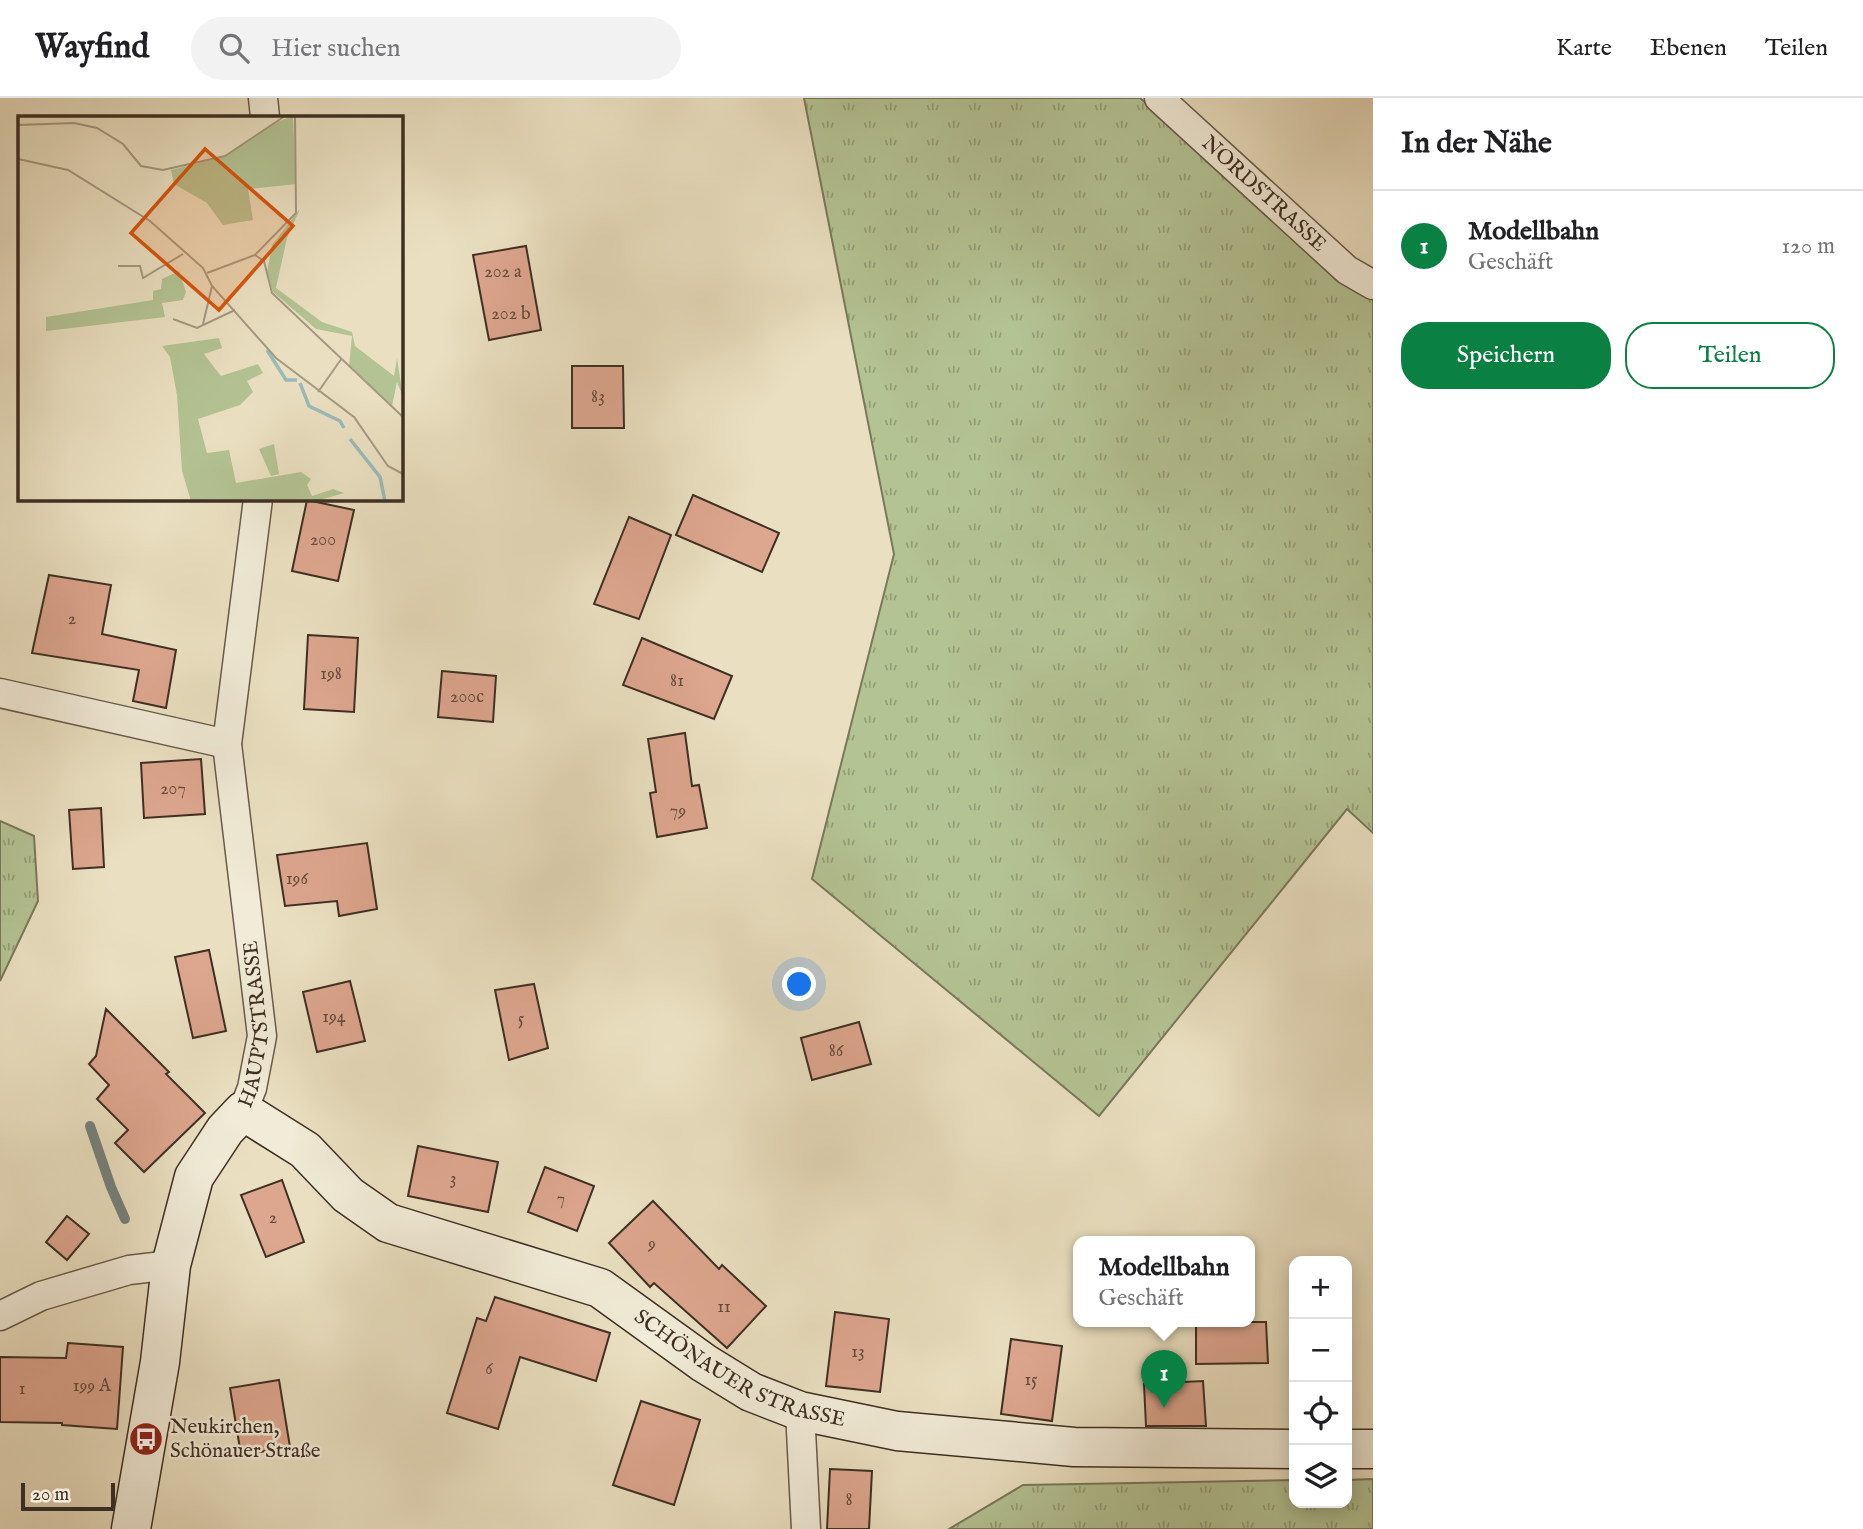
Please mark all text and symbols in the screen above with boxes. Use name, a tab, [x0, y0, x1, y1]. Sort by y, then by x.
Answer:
search box	[191, 17, 681, 80]
text: Wayfind	[35, 27, 149, 69]
icon: search	[215, 29, 253, 67]
text: Hier suchen	[271, 32, 401, 65]
text: Karte	[1556, 33, 1612, 64]
text: Ebenen	[1650, 33, 1727, 64]
text: Teilen	[1765, 33, 1828, 64]
inset map	[18, 116, 402, 500]
text: In der Nähe	[1401, 125, 1552, 163]
street label: NORDSTRASSE	[1196, 130, 1332, 258]
text: Modellbahn	[1468, 215, 1599, 248]
text: 1	[1420, 232, 1428, 261]
text: 120 m	[1782, 232, 1835, 261]
text: Geschäft	[1468, 248, 1553, 277]
house number: 202 a	[484, 261, 522, 284]
house number: 202 b	[491, 303, 531, 326]
button: Speichern	[1401, 322, 1611, 389]
button: Teilen	[1625, 322, 1835, 389]
house number: 83	[591, 386, 605, 409]
house number: 200	[310, 529, 336, 552]
house number: 2	[68, 608, 76, 631]
house number: 198	[320, 663, 342, 686]
house number: 81	[670, 670, 684, 693]
house number: 200c	[450, 686, 484, 709]
house number: 207	[160, 778, 186, 801]
house number: 79	[670, 800, 686, 823]
house number: 196	[286, 868, 308, 891]
street label: HAUPTSTRASSE	[232, 939, 276, 1112]
your location	[782, 967, 816, 1001]
house number: 194	[322, 1006, 346, 1029]
house number: 5	[518, 1008, 525, 1031]
house number: 86	[829, 1040, 844, 1063]
house number: 3	[450, 1168, 456, 1191]
house number: 7	[557, 1188, 565, 1211]
house number: 2	[269, 1207, 277, 1230]
house number: 9	[647, 1233, 656, 1256]
popup	[1073, 1236, 1255, 1327]
text: Modellbahn	[1098, 1251, 1230, 1284]
map controls	[1289, 1256, 1352, 1508]
button: +	[1289, 1256, 1352, 1319]
text: Geschäft	[1098, 1284, 1184, 1313]
house number: 11	[717, 1296, 731, 1319]
street label: SCHÖNAUER STRASSE	[629, 1303, 848, 1433]
button: −	[1289, 1319, 1352, 1382]
house number: 13	[851, 1341, 865, 1364]
pin: 1	[1141, 1350, 1187, 1408]
house number: 6	[485, 1358, 493, 1381]
house number: 15	[1024, 1369, 1038, 1392]
house number: 199 A	[73, 1375, 112, 1398]
house number: 1	[19, 1378, 25, 1401]
button: locate	[1289, 1382, 1352, 1445]
place label: Neukirchen, Schönauer Straße	[170, 1414, 321, 1465]
bus stop icon: Neukirchen, Schönauer Straße	[127, 1420, 165, 1458]
button: layers	[1289, 1445, 1352, 1508]
scale bar	[21, 1480, 116, 1512]
text: 20 m	[32, 1483, 69, 1507]
house number: 8	[845, 1489, 853, 1512]

